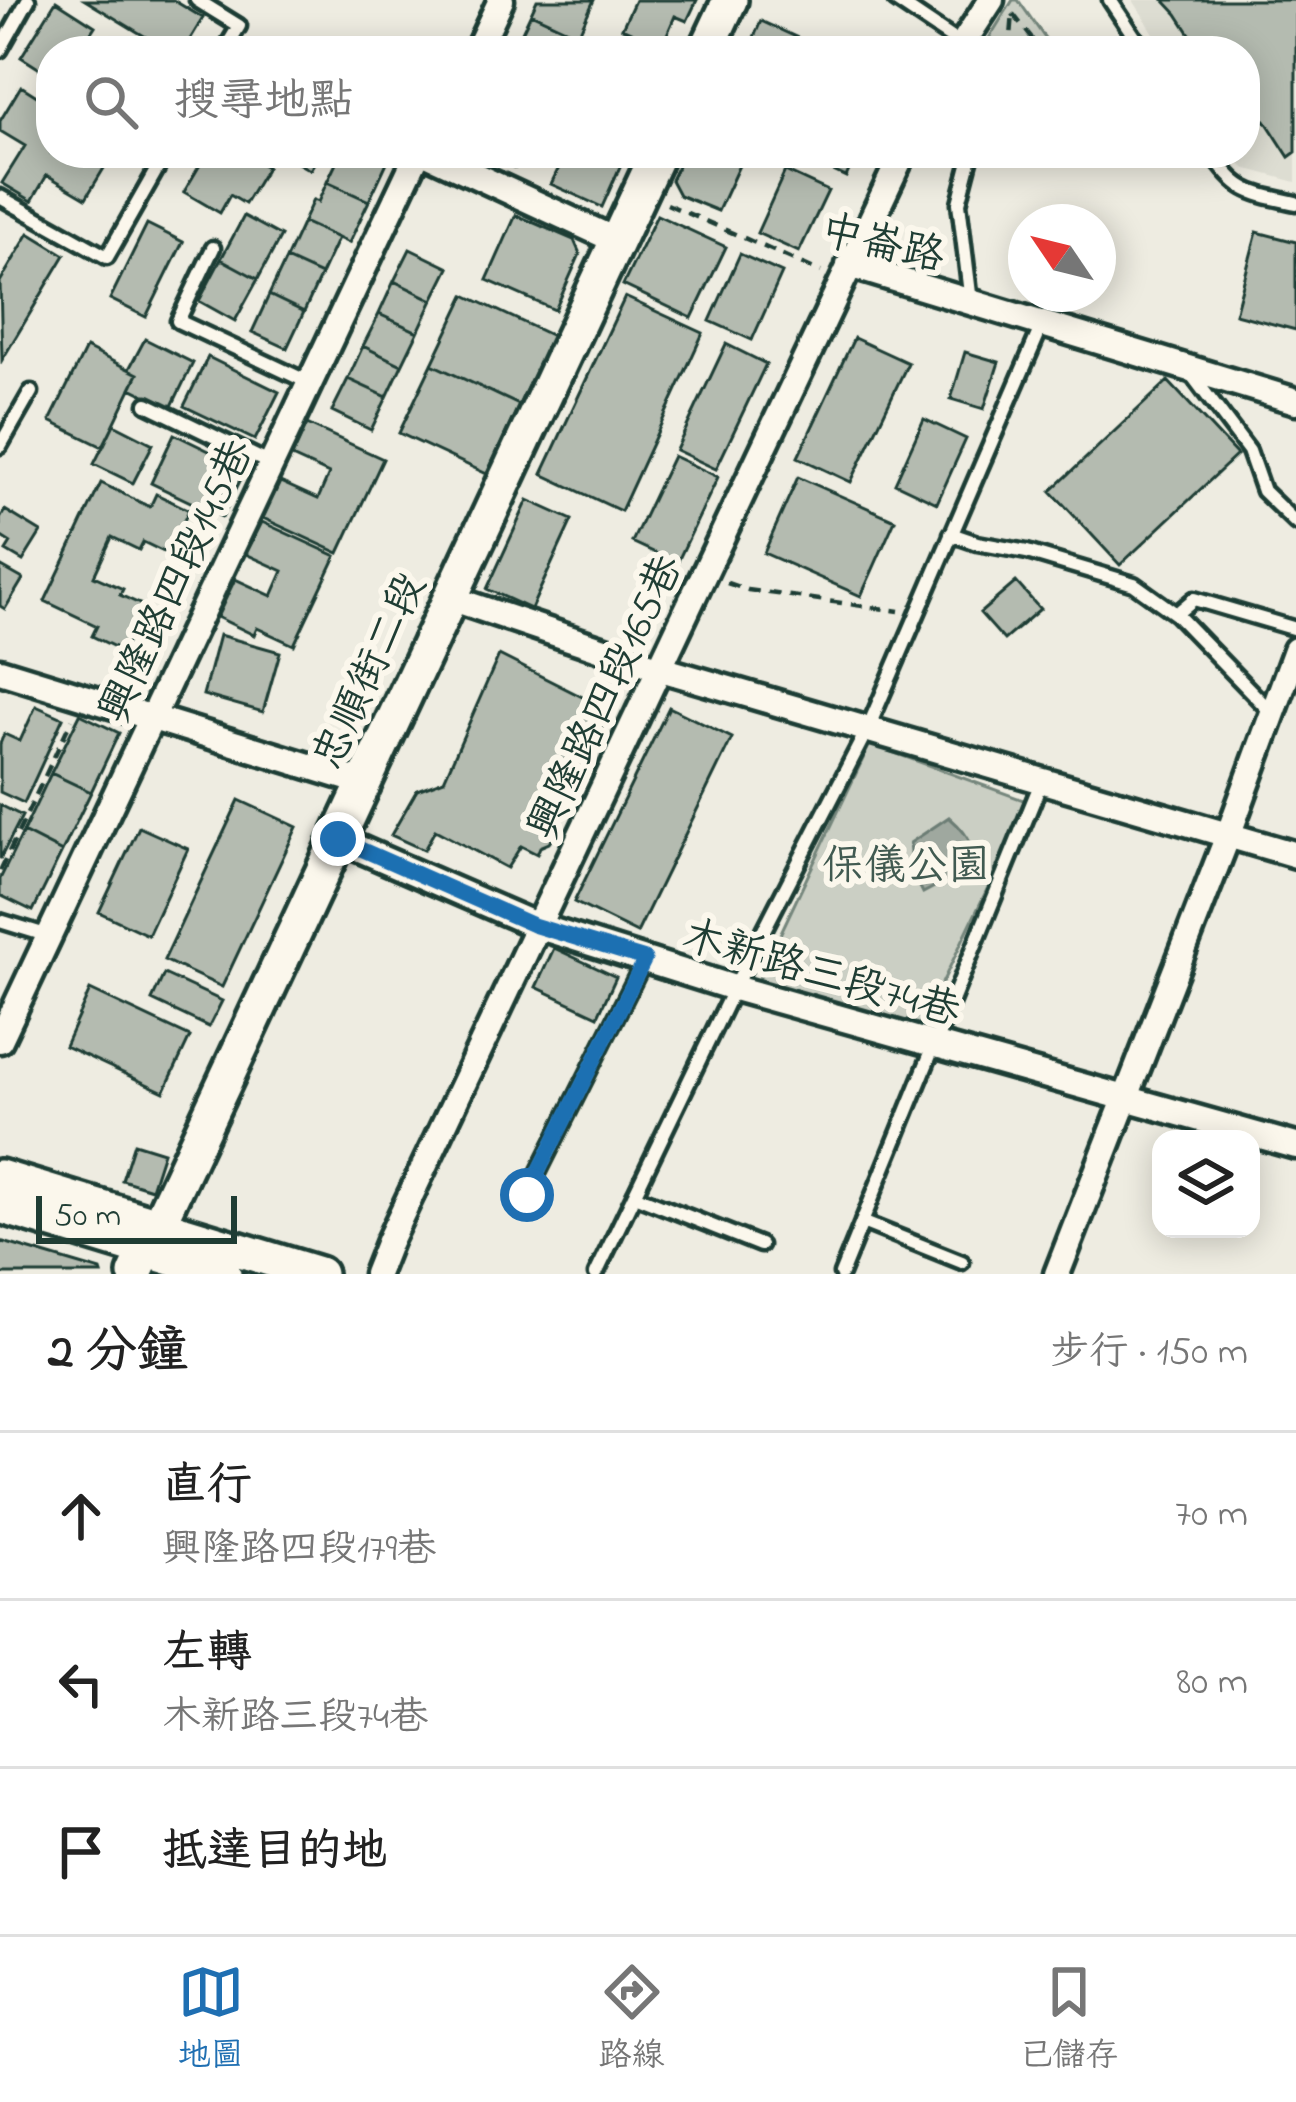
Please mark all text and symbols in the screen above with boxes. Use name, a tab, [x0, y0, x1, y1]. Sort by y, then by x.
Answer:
search box	[36, 36, 1260, 168]
icon: search	[78, 69, 144, 135]
text: 搜尋地點	[174, 70, 354, 136]
street label: 中崙路	[814, 201, 950, 289]
north arrow	[1008, 204, 1116, 312]
street label: 興隆路四段145巷	[86, 430, 271, 734]
street label: 興隆路四段165巷	[514, 545, 700, 850]
street label: 忠順街二段	[299, 564, 443, 780]
route end	[311, 812, 365, 866]
park label: 保儀公園	[822, 837, 990, 898]
street label: 木新路三段74巷	[675, 907, 967, 1044]
map controls	[1152, 1130, 1260, 1238]
button: layers	[1152, 1130, 1260, 1238]
route start	[500, 1168, 554, 1222]
scale bar	[36, 1190, 237, 1243]
text: 50 m	[54, 1193, 121, 1241]
text: 2 分鐘	[48, 1316, 188, 1391]
text: 步行 · 150 m	[1051, 1325, 1248, 1382]
text: 直行	[162, 1454, 252, 1520]
icon: ahead	[48, 1483, 114, 1549]
text: 70 m	[1175, 1487, 1248, 1544]
text: 興隆路四段179巷	[162, 1522, 436, 1579]
text: 左轉	[162, 1622, 252, 1688]
icon: left	[48, 1651, 114, 1717]
text: 80 m	[1177, 1655, 1248, 1712]
text: 木新路三段74巷	[162, 1690, 428, 1747]
icon: arrive	[48, 1819, 114, 1885]
text: 抵達目的地	[162, 1820, 387, 1886]
tab: 地圖	[178, 1959, 244, 2081]
tab: 路線	[599, 1959, 665, 2081]
tab: 已儲存	[1020, 1959, 1119, 2081]

